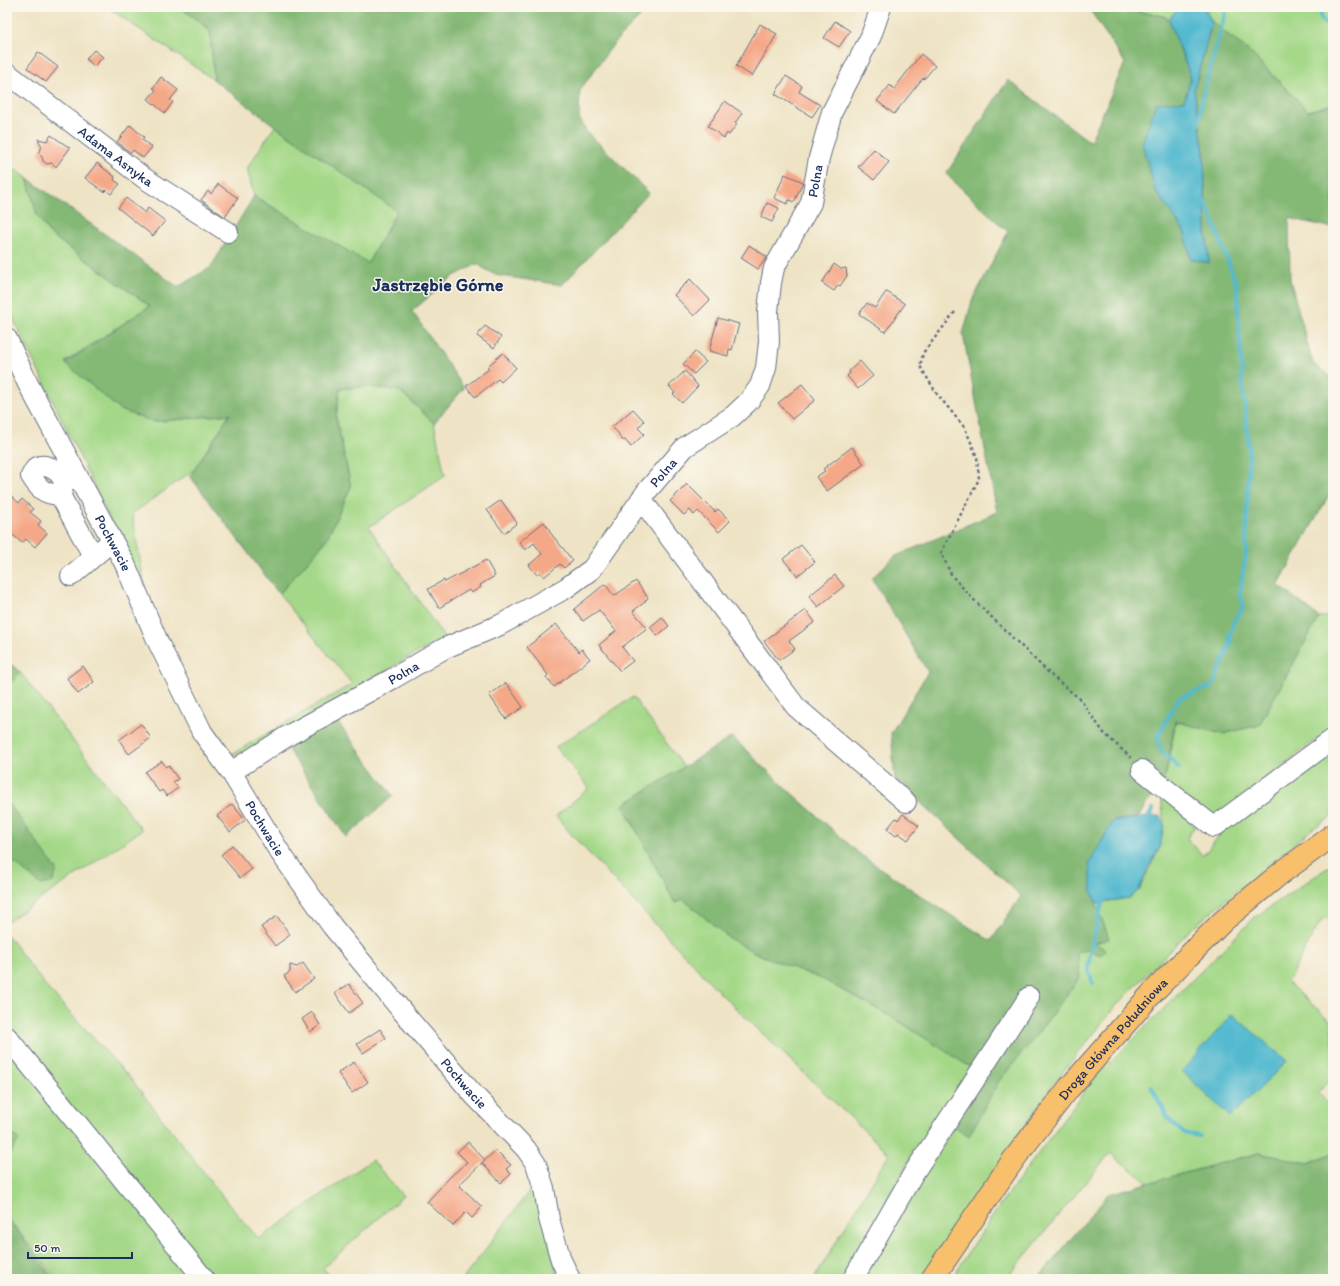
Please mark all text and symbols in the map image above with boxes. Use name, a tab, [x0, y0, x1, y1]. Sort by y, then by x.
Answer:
street label: Adama Asnyka	[75, 123, 157, 191]
street label: Polna	[804, 163, 827, 199]
district label: Jastrzębie Górne	[372, 274, 504, 296]
street label: Polna	[646, 455, 681, 491]
street label: Pochwacie	[91, 512, 135, 574]
street label: Polna	[385, 657, 422, 689]
street label: Pochwacie	[241, 798, 288, 860]
street label: Droga Główna Południowa	[1055, 974, 1172, 1104]
street label: Pochwacie	[437, 1055, 491, 1113]
scale bar	[28, 1234, 132, 1260]
text: 50 m	[34, 1241, 60, 1255]

